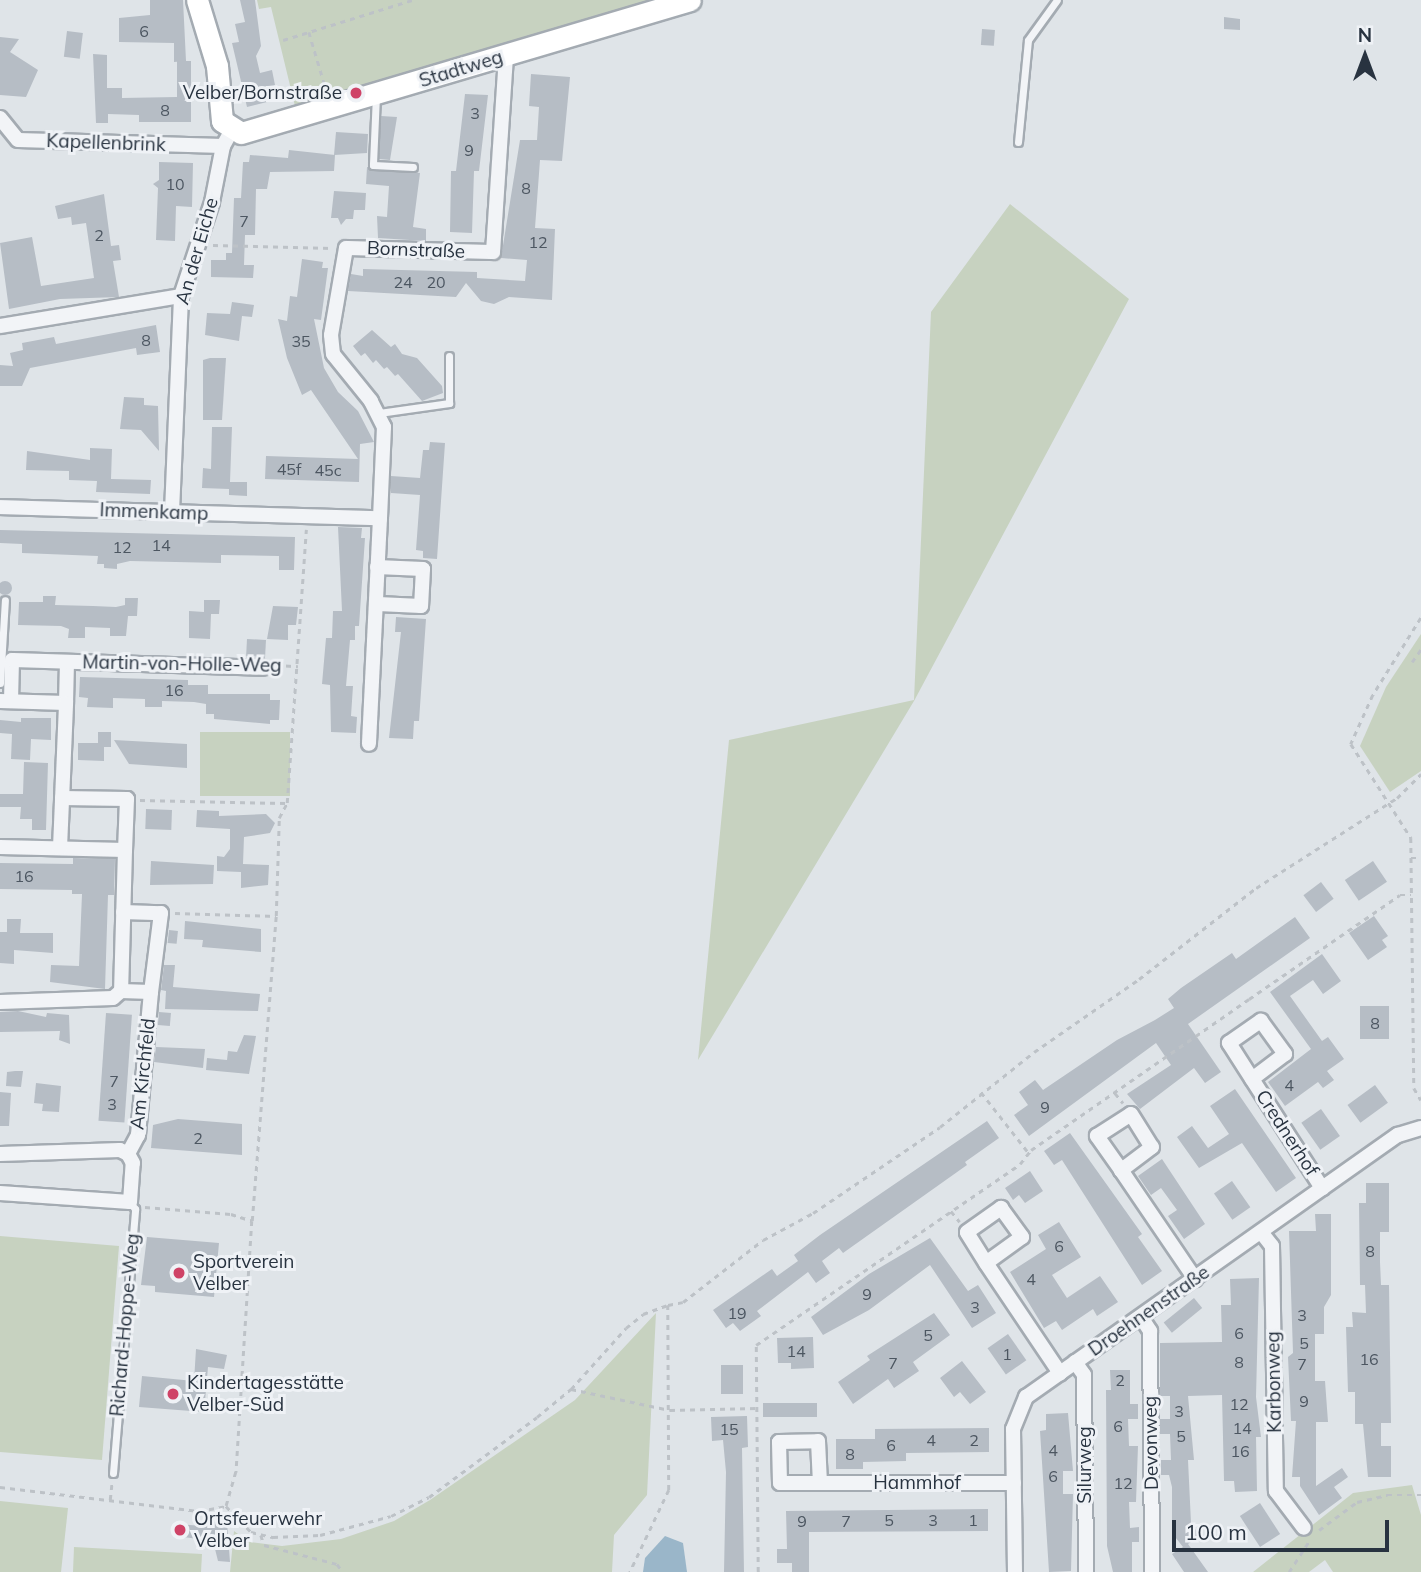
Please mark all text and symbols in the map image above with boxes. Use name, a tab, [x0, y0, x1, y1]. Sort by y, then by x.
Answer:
house number: 6	[139, 21, 149, 41]
north arrow	[1330, 21, 1400, 91]
text: N	[1358, 23, 1372, 47]
street label: Stadtweg	[416, 45, 506, 93]
place label: Velber/Bornstraße	[183, 82, 342, 104]
marker: Velber/Bornstraße	[348, 85, 364, 101]
house number: 8	[160, 100, 170, 120]
house number: 3	[470, 103, 480, 123]
street label: Kapellenbrink	[46, 130, 166, 156]
house number: 9	[464, 140, 474, 160]
house number: 10	[165, 174, 185, 194]
house number: 8	[521, 178, 531, 198]
street label: An der Eiche	[171, 195, 223, 307]
house number: 7	[239, 211, 249, 231]
house number: 2	[94, 225, 104, 245]
house number: 12	[528, 232, 548, 252]
street label: Bornstraße	[366, 237, 466, 263]
house number: 24	[393, 272, 413, 292]
house number: 20	[426, 272, 446, 292]
house number: 8	[141, 330, 151, 350]
house number: 35	[291, 331, 311, 351]
house number: 45f	[277, 459, 301, 479]
house number: 45c	[314, 460, 342, 480]
street label: Immenkamp	[99, 499, 209, 525]
house number: 14	[151, 535, 171, 555]
house number: 12	[112, 537, 132, 557]
street label: Martin-von-Holle-Weg	[82, 651, 282, 677]
house number: 16	[164, 680, 184, 700]
house number: 16	[14, 866, 34, 886]
house number: 8	[1370, 1013, 1380, 1033]
street label: Am Kirchfeld	[126, 1017, 160, 1131]
house number: 7	[109, 1071, 119, 1091]
house number: 4	[1284, 1075, 1294, 1095]
street label: Crednerhof	[1251, 1086, 1323, 1180]
house number: 3	[107, 1094, 117, 1114]
house number: 9	[1040, 1097, 1050, 1117]
house number: 2	[193, 1128, 203, 1148]
street label: Richard-Hoppe-Weg	[106, 1233, 144, 1417]
house number: 6	[1054, 1236, 1064, 1256]
house number: 8	[1365, 1241, 1375, 1261]
place label: Sportverein Velber	[193, 1251, 294, 1295]
street label: Droehnenstraße	[1084, 1261, 1214, 1361]
marker: Sportverein Velber	[171, 1265, 187, 1281]
house number: 4	[1026, 1269, 1036, 1289]
house number: 9	[862, 1284, 872, 1304]
house number: 3	[970, 1297, 980, 1317]
house number: 19	[727, 1303, 747, 1323]
house number: 3	[1297, 1305, 1307, 1325]
house number: 6	[1234, 1323, 1244, 1343]
house number: 5	[923, 1325, 933, 1345]
street label: Karbonweg	[1262, 1331, 1286, 1433]
house number: 5	[1299, 1333, 1309, 1353]
house number: 14	[786, 1341, 806, 1361]
house number: 1	[1002, 1344, 1012, 1364]
house number: 16	[1359, 1349, 1379, 1369]
house number: 8	[1234, 1352, 1244, 1372]
house number: 7	[888, 1353, 898, 1373]
house number: 7	[1297, 1354, 1307, 1374]
house number: 2	[1115, 1370, 1125, 1390]
place label: Kindertagesstätte Velber-Süd	[187, 1372, 344, 1416]
marker: Kindertagesstätte Velber-Süd	[165, 1386, 181, 1402]
house number: 9	[1299, 1391, 1309, 1411]
house number: 12	[1229, 1394, 1249, 1414]
street label: Devonweg	[1139, 1396, 1163, 1490]
house number: 3	[1174, 1401, 1184, 1421]
house number: 6	[1113, 1416, 1123, 1436]
house number: 14	[1232, 1418, 1252, 1438]
house number: 15	[719, 1419, 739, 1439]
street label: Silurweg	[1074, 1426, 1096, 1504]
house number: 5	[1176, 1426, 1186, 1446]
house number: 4	[926, 1430, 936, 1450]
house number: 2	[969, 1430, 979, 1450]
house number: 6	[886, 1435, 896, 1455]
house number: 4	[1048, 1440, 1058, 1460]
house number: 16	[1230, 1441, 1250, 1461]
house number: 8	[845, 1444, 855, 1464]
house number: 6	[1048, 1466, 1058, 1486]
street label: Hammhof	[873, 1472, 961, 1494]
house number: 12	[1113, 1473, 1133, 1493]
scale bar	[1176, 1506, 1393, 1550]
place label: Ortsfeuerwehr Velber	[194, 1508, 322, 1552]
house number: 5	[884, 1510, 894, 1530]
house number: 3	[928, 1510, 938, 1530]
house number: 1	[968, 1510, 978, 1530]
house number: 9	[797, 1511, 807, 1531]
house number: 7	[841, 1511, 851, 1531]
text: 100 m	[1185, 1519, 1247, 1545]
marker: Ortsfeuerwehr Velber	[172, 1522, 188, 1538]

